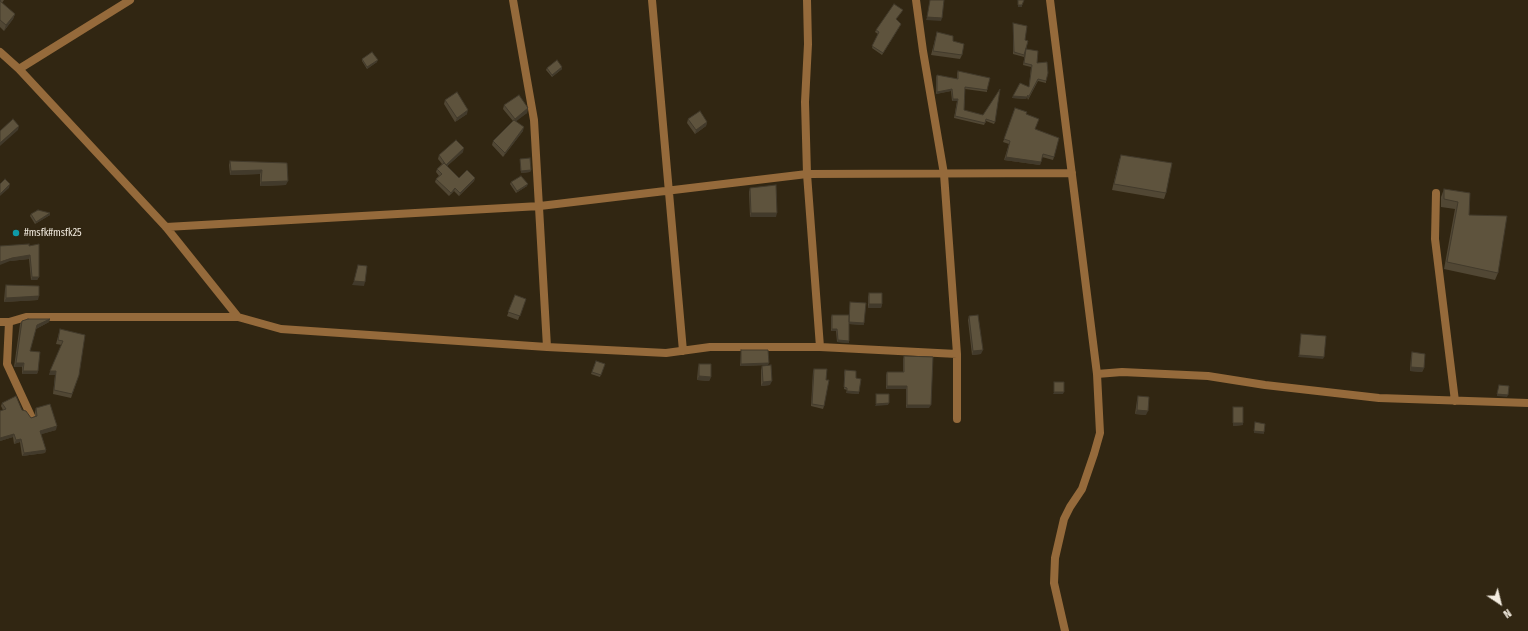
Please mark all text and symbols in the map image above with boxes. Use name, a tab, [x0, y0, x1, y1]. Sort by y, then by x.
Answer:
place label: #msfk#msfk25	[24, 227, 82, 239]
marker: #msfk#msfk25	[11, 228, 21, 238]
north arrow	[1480, 583, 1520, 623]
text: N	[1501, 606, 1514, 620]

